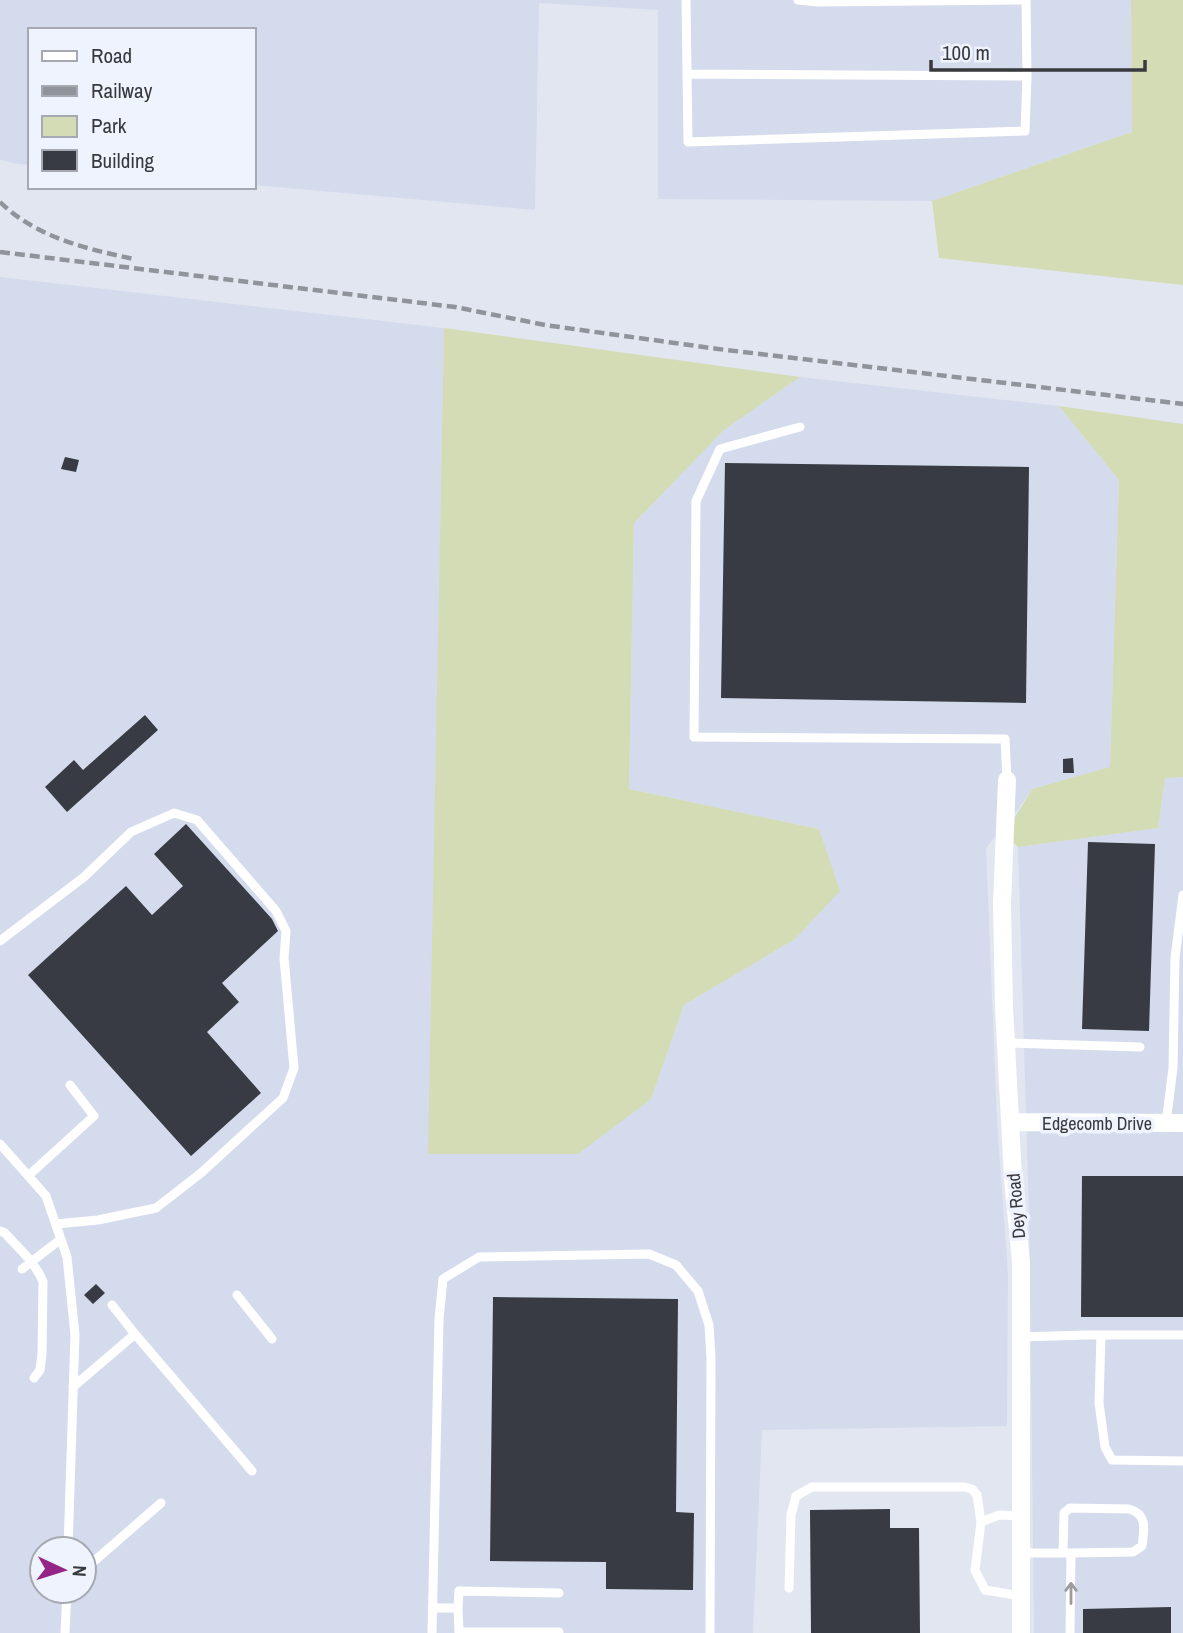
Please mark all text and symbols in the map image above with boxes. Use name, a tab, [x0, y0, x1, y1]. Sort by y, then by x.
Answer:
legend	[28, 28, 256, 189]
scale bar	[931, 28, 1144, 72]
text: 100 m	[942, 38, 990, 67]
text: Road	[91, 41, 132, 70]
text: Railway	[91, 76, 153, 105]
text: Park	[91, 111, 127, 140]
text: Building	[91, 146, 155, 175]
street label: Edgecomb Drive	[1042, 1111, 1152, 1136]
street label: Dey Road	[1001, 1172, 1031, 1240]
north arrow	[28, 1535, 98, 1605]
text: N	[67, 1565, 93, 1578]
one-way arrow	[1064, 1582, 1078, 1605]

